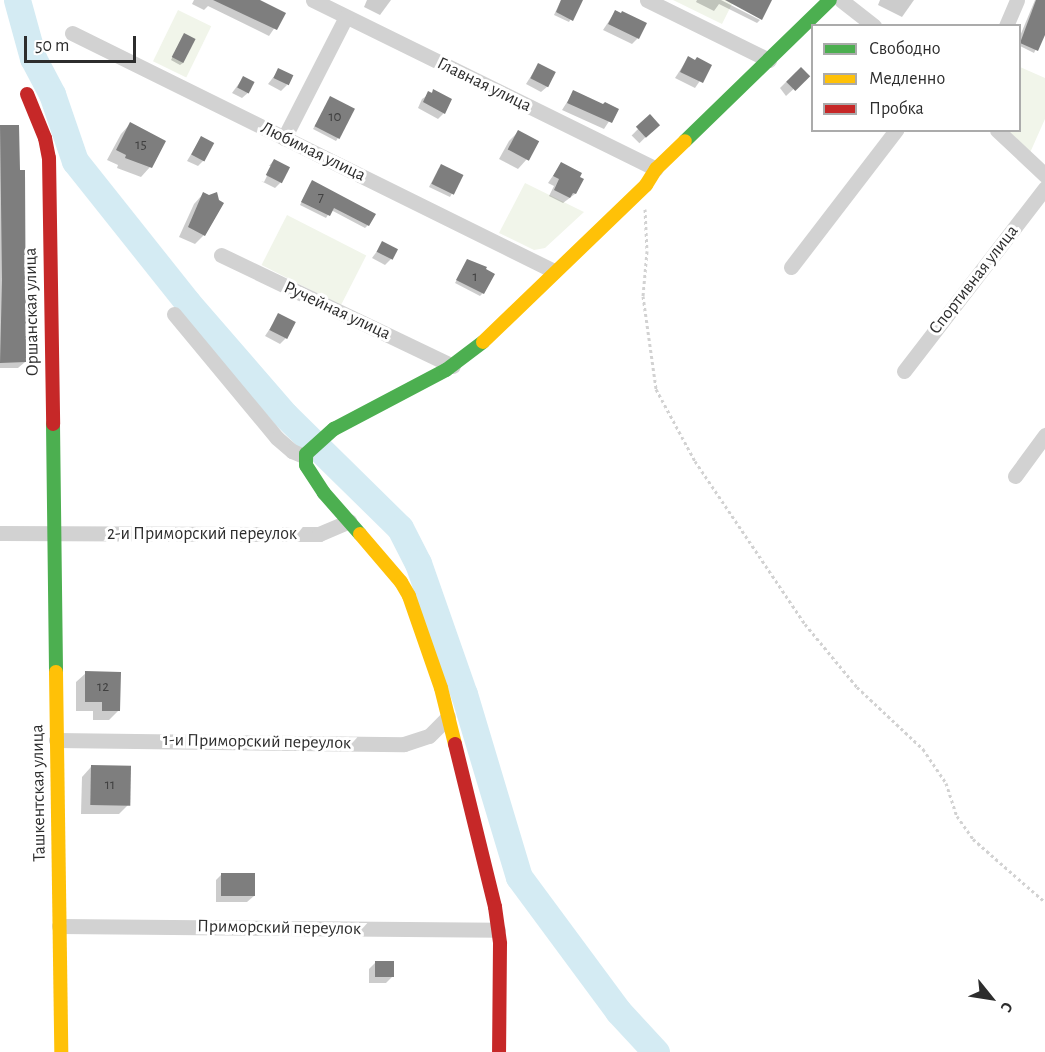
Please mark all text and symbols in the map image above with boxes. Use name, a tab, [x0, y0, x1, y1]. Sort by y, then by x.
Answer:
scale bar	[27, 24, 140, 62]
legend	[811, 24, 1021, 132]
text: 50 m	[35, 37, 69, 55]
text: Свободно	[869, 40, 941, 58]
street label: Главная улица	[433, 53, 535, 117]
text: Медленно	[869, 70, 945, 88]
text: Пробка	[869, 100, 924, 118]
house number: 10	[328, 108, 342, 126]
street label: Любимая улица	[257, 117, 369, 187]
house number: 15	[135, 136, 147, 154]
house number: 7	[318, 189, 324, 207]
street label: Спортивная улица	[925, 221, 1023, 339]
street label: Оршанская улица	[20, 247, 44, 377]
house number: 1	[472, 268, 478, 286]
street label: Ручейная улица	[280, 277, 394, 345]
street label: 2-и Приморский переулок	[107, 523, 297, 545]
house number: 12	[97, 678, 109, 696]
street label: Ташкентская улица	[27, 724, 51, 862]
street label: 1-и Приморский переулок	[163, 730, 351, 754]
house number: 11	[105, 776, 115, 794]
street label: Приморский переулок	[197, 916, 361, 940]
north arrow	[961, 968, 1021, 1028]
text: С	[997, 999, 1016, 1015]

